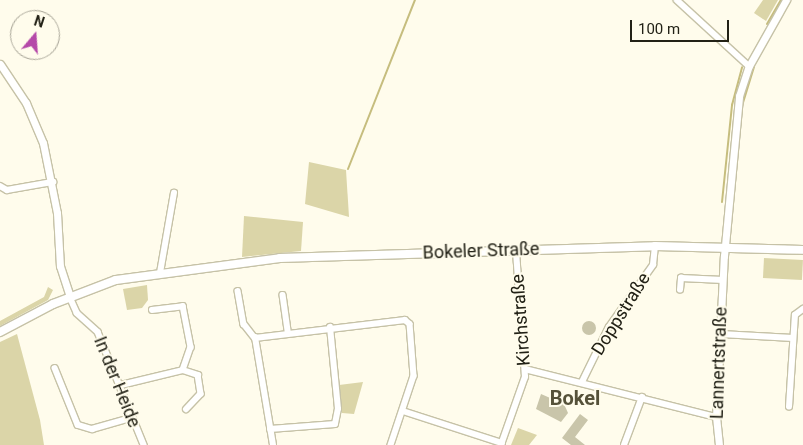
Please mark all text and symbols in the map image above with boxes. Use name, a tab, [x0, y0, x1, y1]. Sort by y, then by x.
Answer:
north arrow	[10, 10, 60, 60]
scale bar	[633, 10, 732, 42]
text: N	[32, 13, 46, 31]
text: 100 m	[638, 20, 680, 38]
street label: Bokeler Straße	[422, 238, 540, 264]
street label: Doppstraße	[587, 269, 655, 359]
street label: Kirchstraße	[507, 273, 535, 367]
street label: Lannertstraße	[706, 307, 732, 419]
street label: In der Heide	[89, 333, 145, 431]
district label: Bokel	[550, 386, 600, 410]

